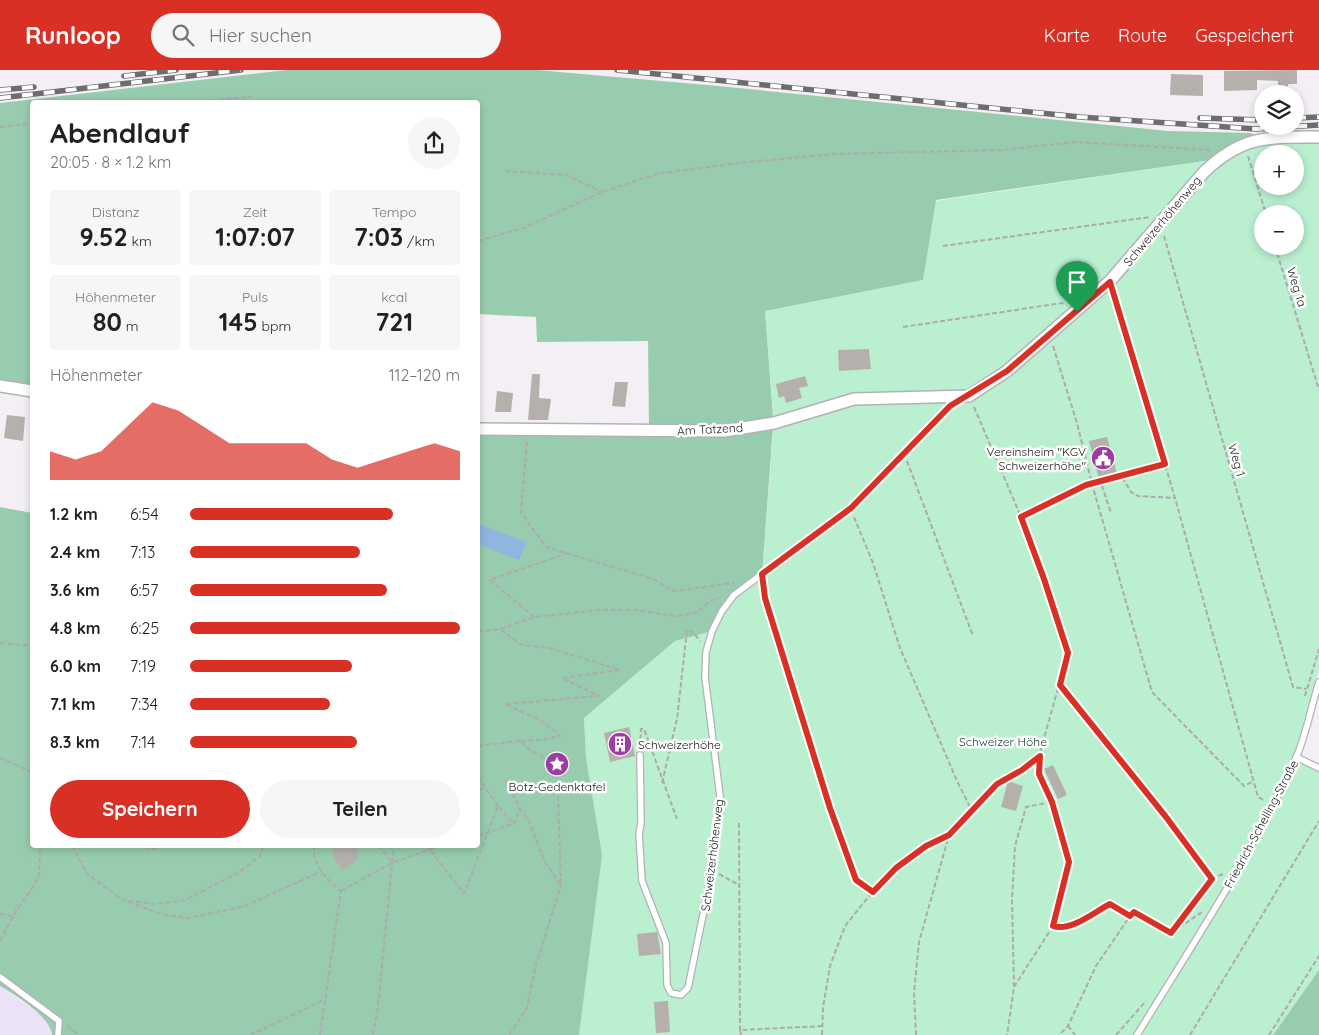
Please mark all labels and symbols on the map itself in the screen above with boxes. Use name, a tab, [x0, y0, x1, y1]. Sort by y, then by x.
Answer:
street label: Schweizerhöhenweg	[1120, 173, 1204, 269]
pin	[1056, 261, 1098, 312]
street label: Weg 1a	[1284, 265, 1310, 309]
street label: Am Tatzend	[677, 420, 743, 438]
street label: Weg 1	[1225, 442, 1249, 478]
place label: Vereinsheim "KGV Schweizerhöhe"	[986, 444, 1086, 473]
public building icon: Vereinsheim "KGV Schweizerhöhe"	[1090, 445, 1116, 471]
building icon: Schweizerhöhe	[607, 731, 633, 757]
park label: Schweizer Höhe	[959, 734, 1047, 749]
place label: Schweizerhöhe	[638, 737, 721, 752]
place icon: Botz-Gedenktafel	[544, 751, 570, 777]
street label: Friedrich-Schelling-Straße	[1221, 757, 1301, 891]
place label: Botz-Gedenktafel	[509, 779, 605, 794]
street label: Schweizerhöhenweg	[698, 798, 726, 912]

